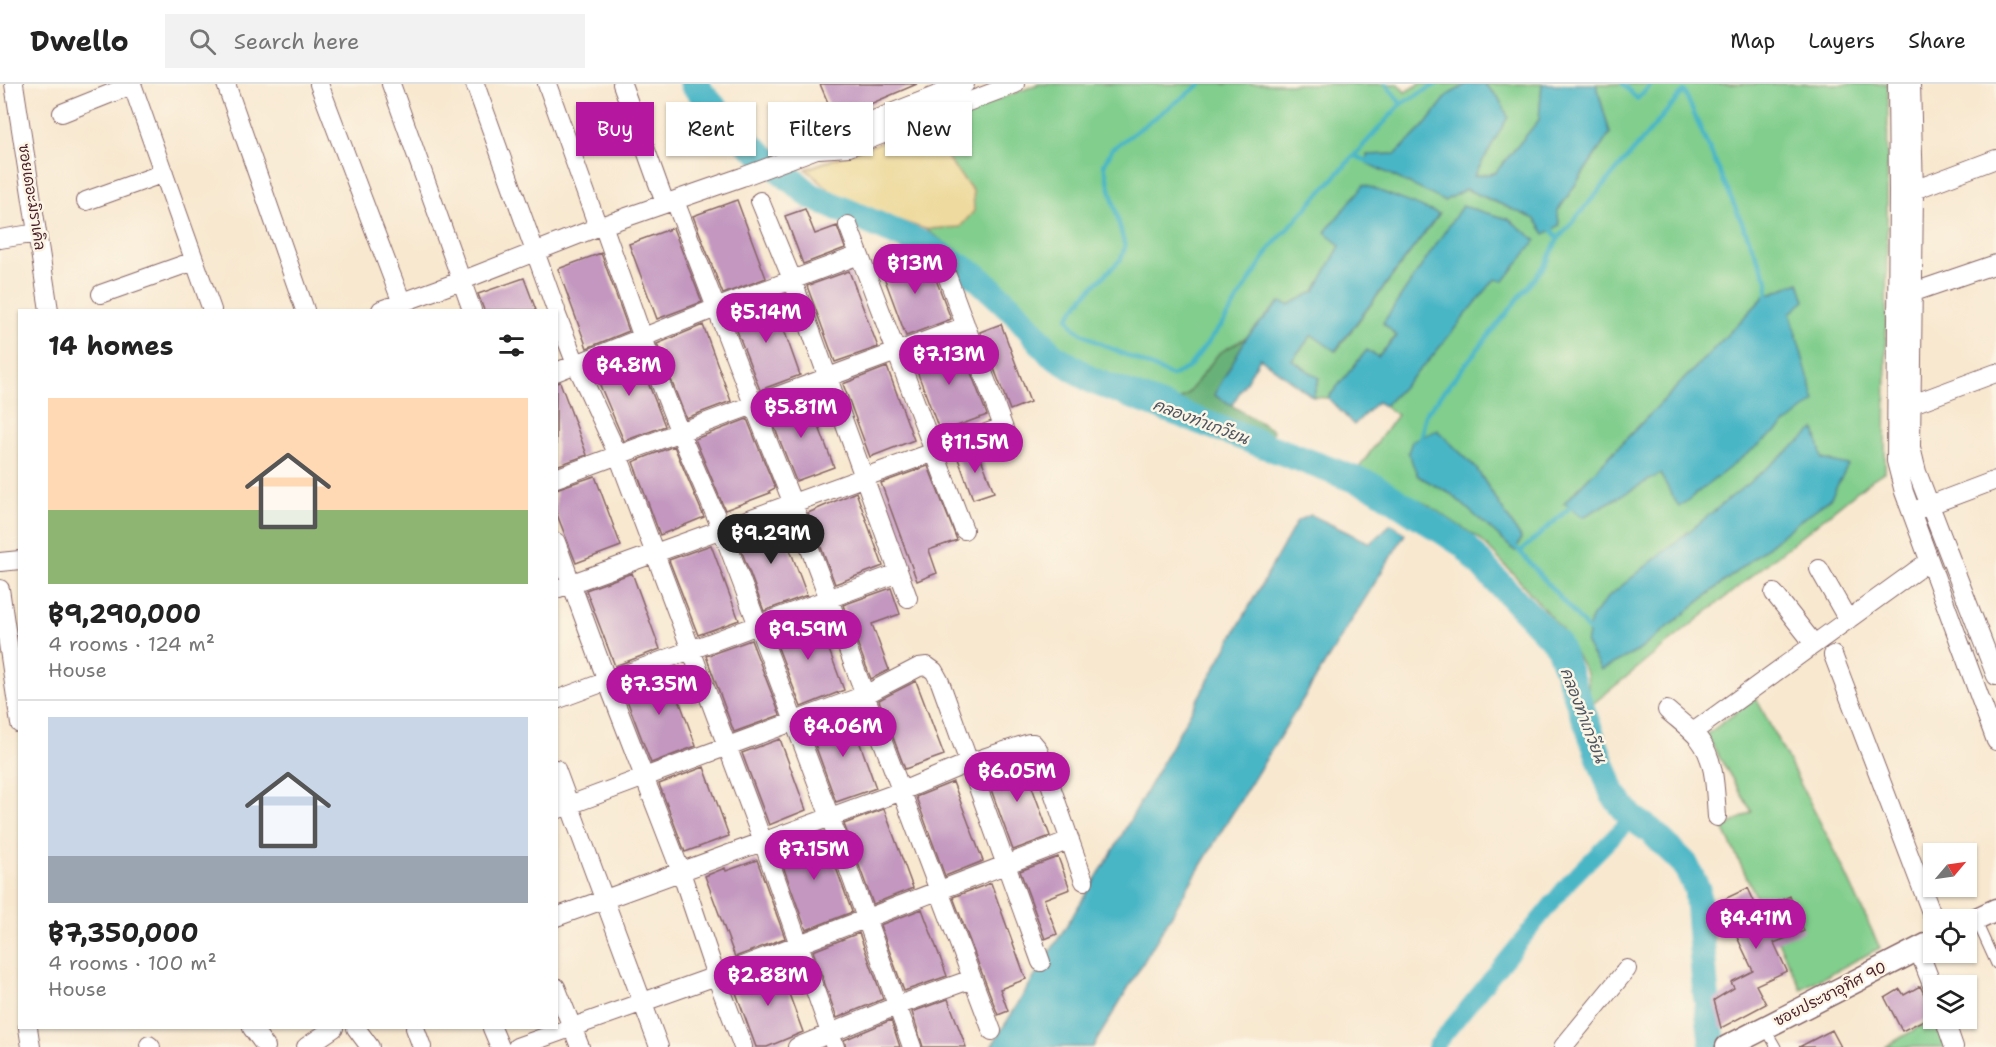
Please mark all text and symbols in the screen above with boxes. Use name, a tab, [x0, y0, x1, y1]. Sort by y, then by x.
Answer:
search box	[165, 14, 585, 68]
text: Dwello	[30, 22, 129, 60]
icon: search	[186, 25, 219, 58]
text: Search here	[234, 27, 360, 56]
text: Map	[1730, 27, 1775, 55]
text: Layers	[1808, 27, 1875, 55]
text: Share	[1908, 27, 1966, 55]
chip: Buy	[576, 102, 654, 156]
chip: Rent	[666, 102, 756, 156]
chip: Filters	[768, 102, 873, 156]
chip: New	[885, 102, 972, 156]
street label: ซอยเดอะมิราเคิล	[14, 142, 50, 252]
pin: ฿13M	[879, 244, 951, 295]
text: ฿13M	[887, 250, 943, 276]
pin: ฿5.14M	[717, 293, 815, 344]
text: ฿5.14M	[730, 299, 802, 325]
text: 14 homes	[48, 328, 174, 363]
icon: filters	[495, 329, 528, 362]
pin: ฿7.13M	[900, 335, 998, 386]
text: ฿7.13M	[913, 341, 985, 367]
pin: ฿4.8M	[587, 346, 671, 397]
text: ฿4.8M	[596, 352, 662, 378]
pin: ฿5.81M	[752, 388, 850, 439]
text: ฿5.81M	[765, 394, 837, 420]
water label: คลองท่าเกวียน	[1150, 394, 1253, 450]
pin: ฿11.5M	[926, 423, 1024, 474]
text: ฿11.5M	[941, 429, 1009, 455]
icon: home	[234, 437, 342, 545]
pin: ฿9.29M	[722, 514, 820, 565]
text: ฿9.29M	[731, 520, 811, 546]
text: ฿9,290,000	[48, 596, 201, 631]
pin: ฿9.59M	[759, 610, 857, 661]
text: ฿9.59M	[769, 616, 847, 642]
text: 4 rooms · 124 m²	[48, 631, 215, 657]
text: House	[48, 657, 107, 683]
pin: ฿7.35M	[610, 665, 708, 716]
water label: คลองท่าเกวียน	[1556, 665, 1612, 767]
text: ฿7.35M	[620, 671, 698, 697]
pin: ฿4.06M	[794, 707, 892, 758]
text: ฿4.06M	[804, 713, 882, 739]
pin: ฿6.05M	[968, 752, 1066, 803]
icon: home	[234, 756, 342, 864]
text: ฿6.05M	[978, 758, 1056, 784]
pin: ฿7.15M	[765, 830, 863, 881]
text: ฿7.15M	[779, 836, 849, 862]
north arrow	[1923, 843, 1977, 897]
map controls	[1923, 843, 1977, 1029]
pin: ฿4.41M	[1707, 899, 1805, 950]
text: ฿4.41M	[1720, 905, 1792, 931]
button: locate	[1923, 909, 1977, 963]
text: ฿7,350,000	[48, 915, 199, 950]
text: 4 rooms · 100 m²	[48, 950, 217, 976]
pin: ฿2.88M	[719, 956, 817, 1007]
street label: ซอยประชาอุทิศ 90	[1770, 957, 1890, 1032]
text: ฿2.88M	[728, 962, 808, 988]
button: layers	[1923, 975, 1977, 1029]
text: House	[48, 976, 107, 1002]

